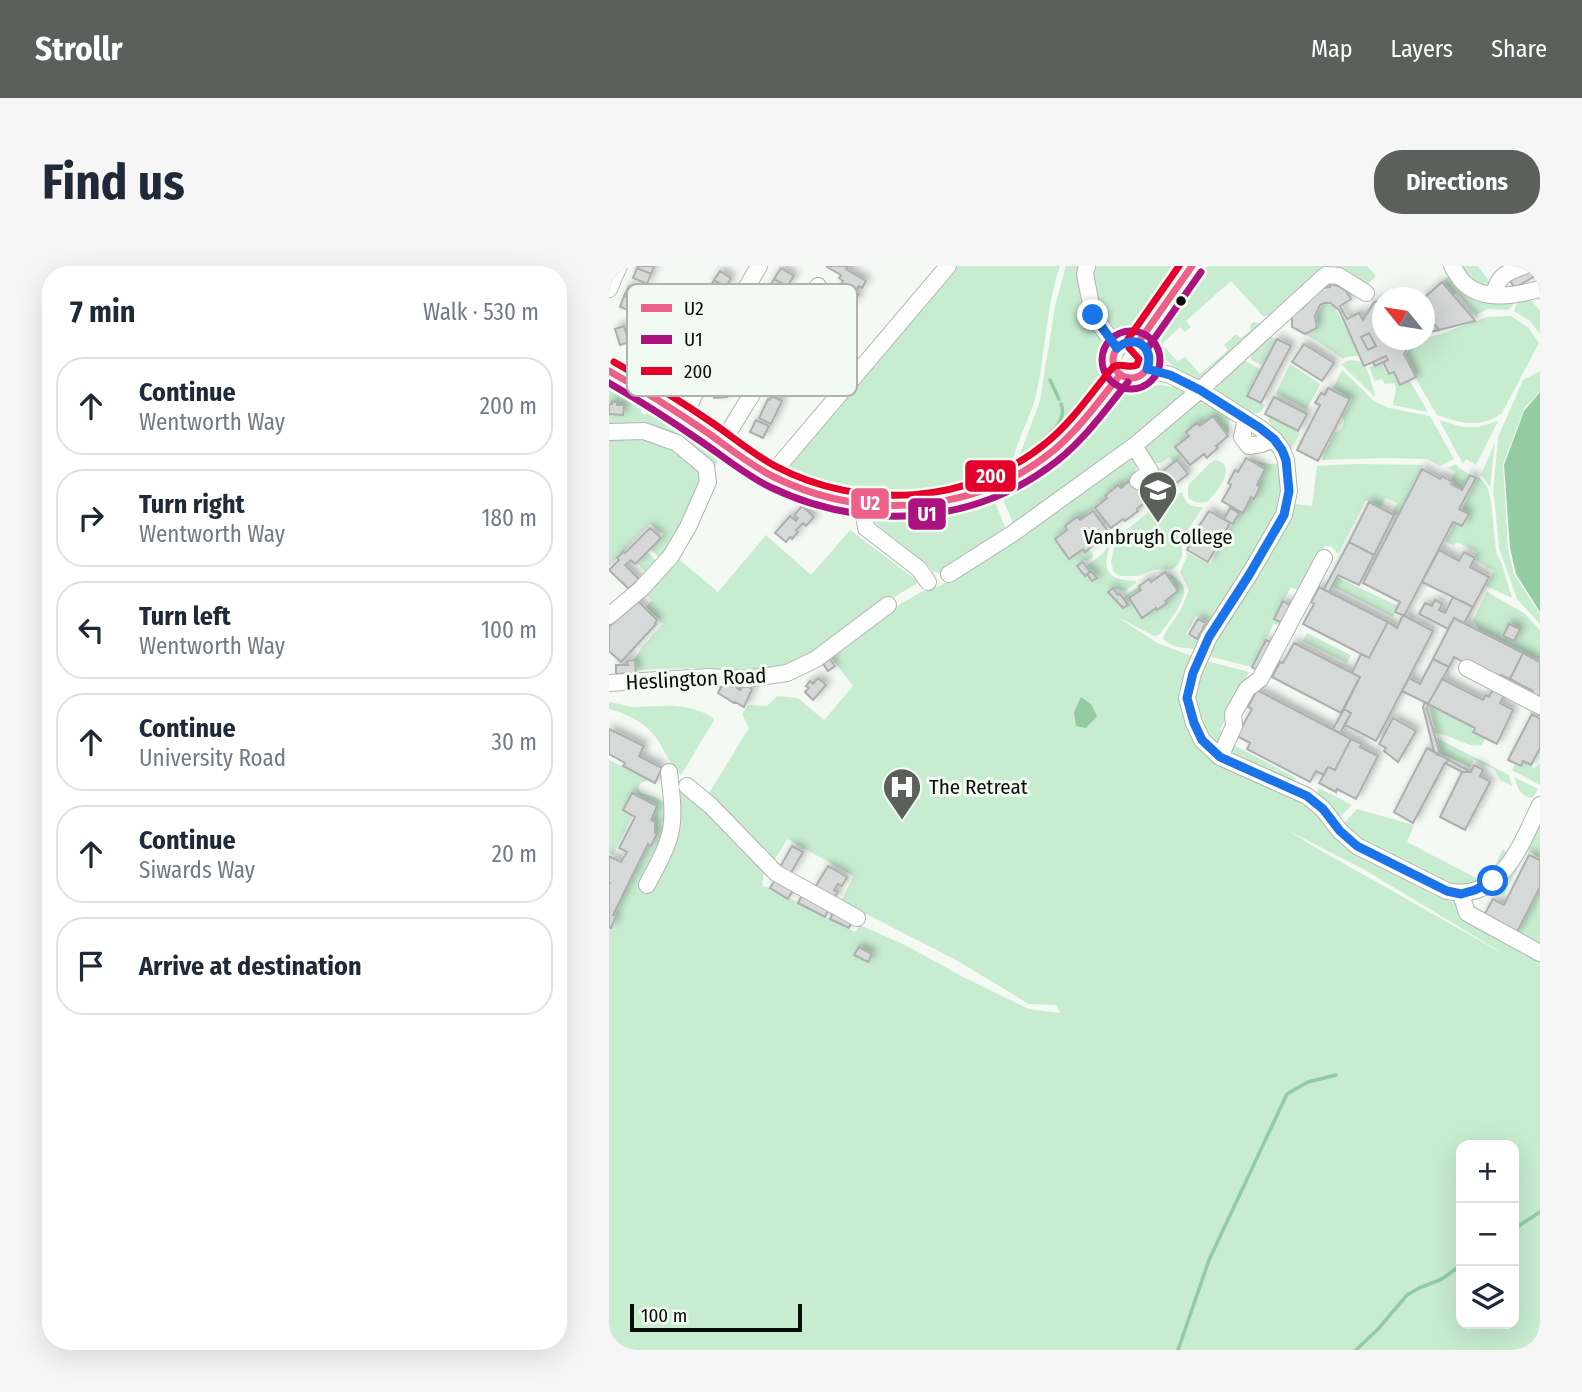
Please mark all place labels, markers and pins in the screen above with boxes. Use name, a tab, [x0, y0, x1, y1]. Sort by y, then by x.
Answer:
unlabelled marker	[1174, 294, 1188, 308]
school or university icon: Vanbrugh College	[1137, 469, 1179, 524]
place label: Vanbrugh College	[1083, 524, 1233, 550]
hospital icon: The Retreat	[881, 766, 923, 821]
place label: The Retreat	[929, 774, 1028, 800]

